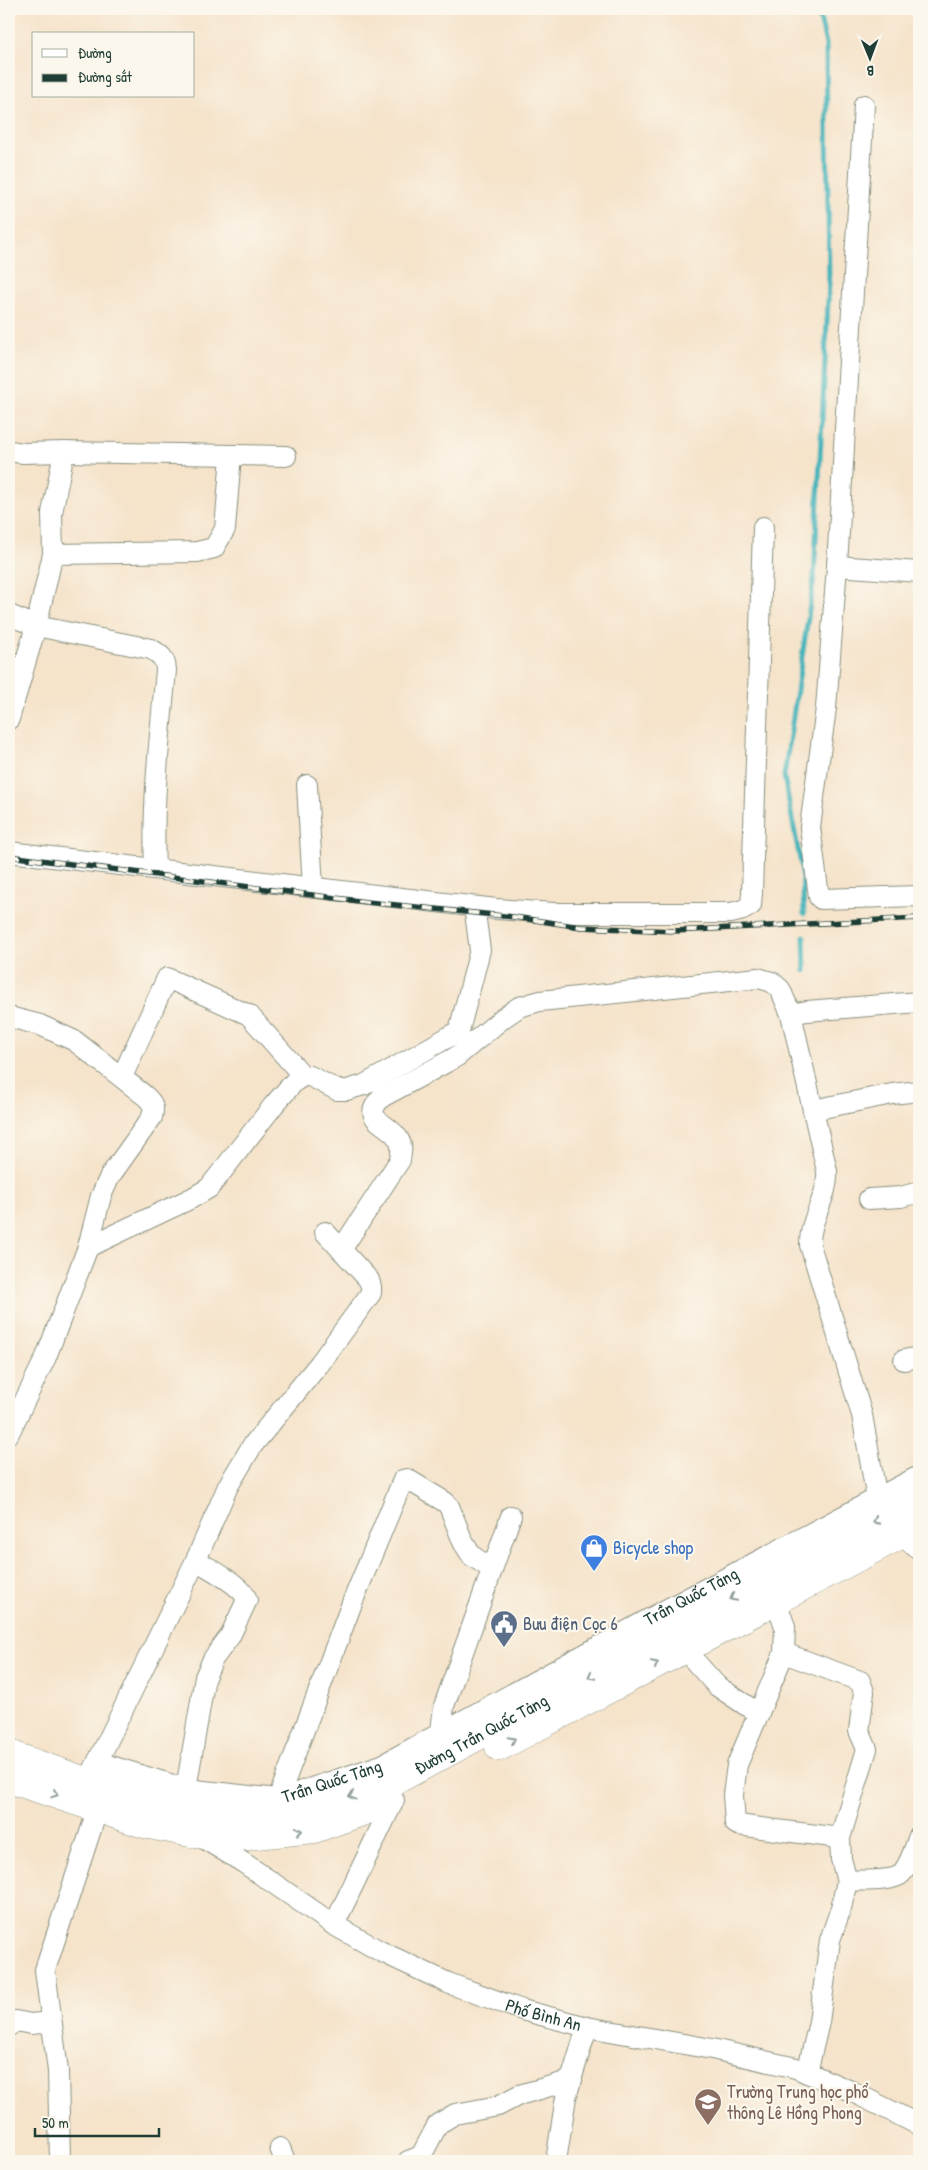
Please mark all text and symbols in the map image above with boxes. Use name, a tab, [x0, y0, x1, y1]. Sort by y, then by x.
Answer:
legend	[32, 32, 195, 98]
north arrow	[846, 32, 896, 82]
text: Đường	[78, 42, 112, 63]
text: B	[867, 62, 874, 81]
text: Đường sắt	[78, 66, 133, 87]
one-way arrow	[873, 1515, 882, 1525]
shop icon: Bicycle shop	[579, 1533, 609, 1572]
place label: Bicycle shop	[613, 1535, 694, 1560]
street label: Trần Quốc Tảng	[639, 1561, 742, 1632]
one-way arrow	[730, 1592, 739, 1602]
public building icon: Bưu điện Cọc 6	[489, 1609, 519, 1648]
place label: Bưu điện Cọc 6	[523, 1611, 618, 1636]
one-way arrow	[650, 1660, 659, 1670]
one-way arrow	[587, 1669, 596, 1679]
street label: Đường Trần Quốc Tảng	[410, 1688, 552, 1780]
one-way arrow	[506, 1736, 515, 1746]
street label: Trần Quốc Tảng	[278, 1753, 385, 1809]
one-way arrow	[50, 1788, 59, 1798]
one-way arrow	[349, 1791, 357, 1801]
one-way arrow	[295, 1826, 303, 1837]
street label: Phố Bình An	[502, 1992, 584, 2037]
place label: Trường Trung học phổ thông Lê Hồng Phong	[727, 2079, 868, 2125]
school or university icon: Trường Trung học phổ thông Lê Hồng Phong	[693, 2087, 723, 2126]
scale bar	[35, 2105, 159, 2137]
text: 50 m	[42, 2112, 69, 2133]

